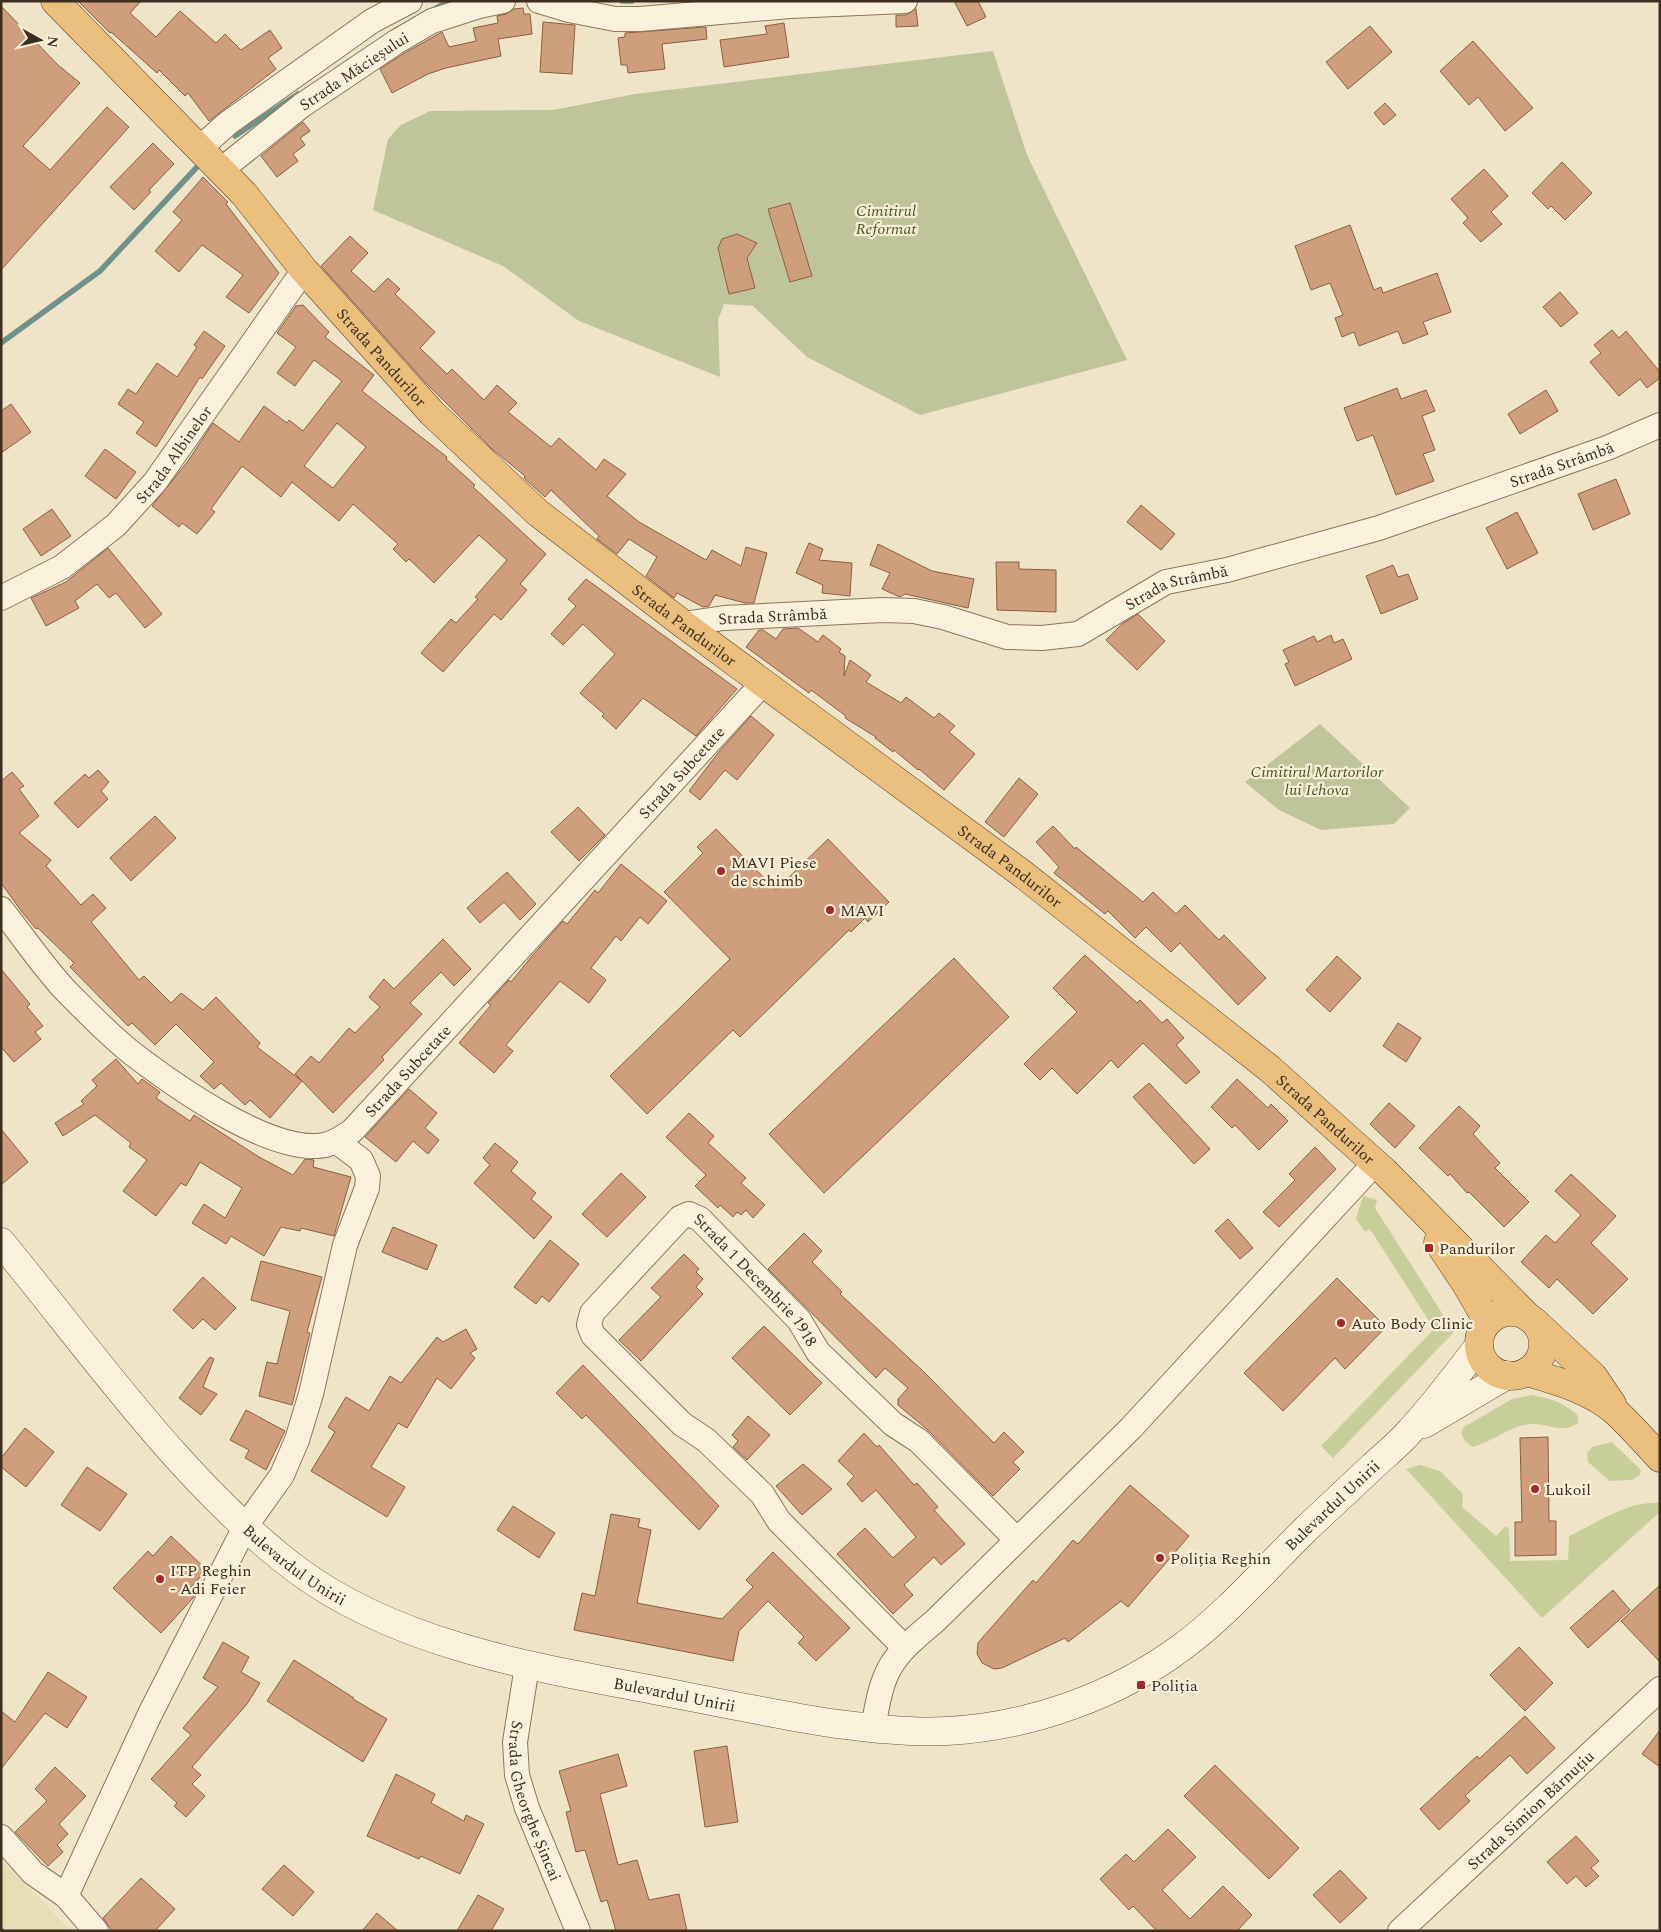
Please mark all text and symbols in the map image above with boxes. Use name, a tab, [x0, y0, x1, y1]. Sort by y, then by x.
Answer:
north arrow	[15, 15, 65, 65]
street label: Strada Măcieșului	[295, 26, 414, 117]
text: N	[41, 35, 64, 49]
park label: Cimitirul Reformat	[856, 199, 917, 241]
street label: Strada Pandurilor	[330, 303, 432, 413]
street label: Strada Albinelor	[130, 401, 218, 510]
street label: Strada Strâmbă	[1506, 435, 1618, 494]
street label: Strada Strâmbă	[1121, 559, 1230, 617]
street label: Strada Pandurilor	[627, 578, 742, 673]
street label: Strada Strâmbă	[717, 602, 828, 632]
street label: Strada Subcetate	[633, 721, 731, 825]
park label: Cimitirul Martorilor lui Iehova	[1250, 760, 1384, 802]
street label: Strada Pandurilor	[952, 819, 1067, 914]
place label: MAVI Piese de schimb	[731, 851, 817, 893]
marker: MAVI Piese de schimb	[715, 865, 727, 877]
place label: MAVI	[840, 899, 884, 923]
marker: MAVI	[824, 904, 836, 916]
street label: Strada Subcetate	[359, 1020, 457, 1123]
street label: Strada Pandurilor	[1270, 1069, 1380, 1171]
street label: Strada 1 Decembrie 1918	[690, 1207, 823, 1351]
place label: Pandurilor	[1439, 1237, 1515, 1261]
marker: Pandurilor	[1423, 1242, 1435, 1254]
place label: Auto Body Clinic	[1351, 1312, 1473, 1336]
marker: Auto Body Clinic	[1335, 1317, 1347, 1329]
street label: Bulevardul Unirii	[1280, 1454, 1386, 1557]
place label: Lukoil	[1545, 1478, 1591, 1502]
marker: Lukoil	[1529, 1483, 1541, 1495]
street label: Bulevardul Unirii	[237, 1519, 350, 1612]
place label: Poliția Reghin	[1170, 1547, 1271, 1571]
marker: Poliția Reghin	[1154, 1552, 1166, 1564]
place label: ITP Reghin - Adi Feier	[170, 1559, 252, 1601]
marker: ITP Reghin - Adi Feier	[154, 1573, 166, 1585]
street label: Bulevardul Unirii	[612, 1672, 737, 1719]
place label: Poliția	[1151, 1674, 1198, 1698]
marker: Poliția	[1135, 1679, 1147, 1691]
street label: Strada Gheorghe Șincai	[502, 1719, 567, 1885]
street label: Strada Simion Bărnuțiu	[1462, 1745, 1600, 1876]

